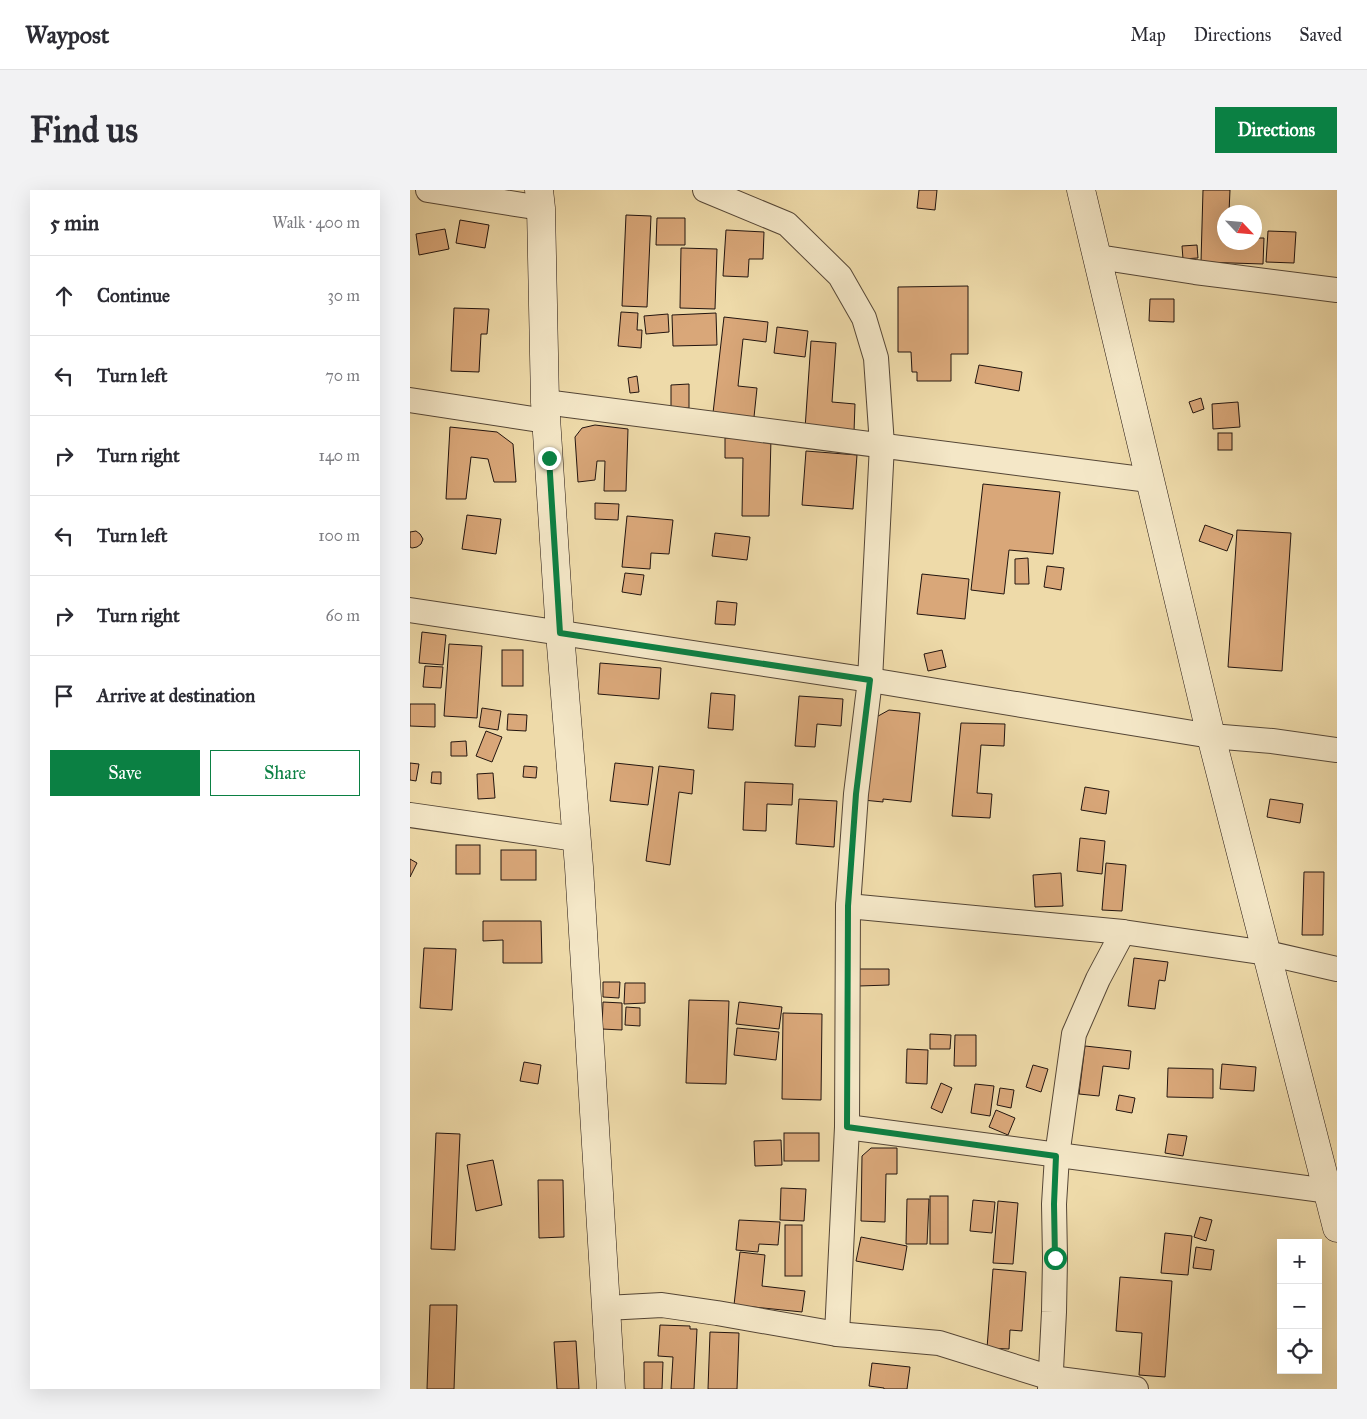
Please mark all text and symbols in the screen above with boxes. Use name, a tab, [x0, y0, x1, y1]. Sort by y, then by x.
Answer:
text: Waypost	[25, 20, 109, 50]
text: Map	[1130, 24, 1166, 46]
text: Directions	[1194, 24, 1271, 46]
text: Saved	[1299, 24, 1342, 46]
button: Directions	[1215, 107, 1337, 153]
text: Find us	[30, 109, 138, 152]
north arrow	[1217, 205, 1262, 250]
text: 5 min	[50, 210, 99, 236]
text: Walk · 400 m	[272, 213, 360, 232]
icon: ahead	[50, 282, 78, 310]
text: Continue	[97, 284, 170, 307]
text: 30 m	[327, 286, 360, 305]
icon: left	[50, 362, 78, 390]
text: Turn left	[97, 364, 167, 387]
text: 70 m	[325, 366, 360, 385]
icon: right	[50, 442, 78, 470]
text: Turn right	[97, 444, 180, 467]
text: 140 m	[319, 446, 360, 465]
route end	[538, 447, 561, 470]
icon: left	[50, 522, 78, 550]
text: Turn left	[97, 524, 167, 547]
text: 100 m	[318, 526, 360, 545]
icon: right	[50, 602, 78, 630]
text: Turn right	[97, 604, 180, 627]
text: 60 m	[326, 606, 360, 625]
icon: arrive	[50, 682, 78, 710]
text: Arrive at destination	[97, 684, 255, 707]
button: Save	[50, 750, 200, 796]
button: Share	[210, 750, 360, 796]
map controls	[1277, 1239, 1322, 1374]
button: +	[1277, 1239, 1322, 1284]
route start	[1044, 1247, 1067, 1270]
button: −	[1277, 1284, 1322, 1329]
button: locate	[1277, 1329, 1322, 1374]

